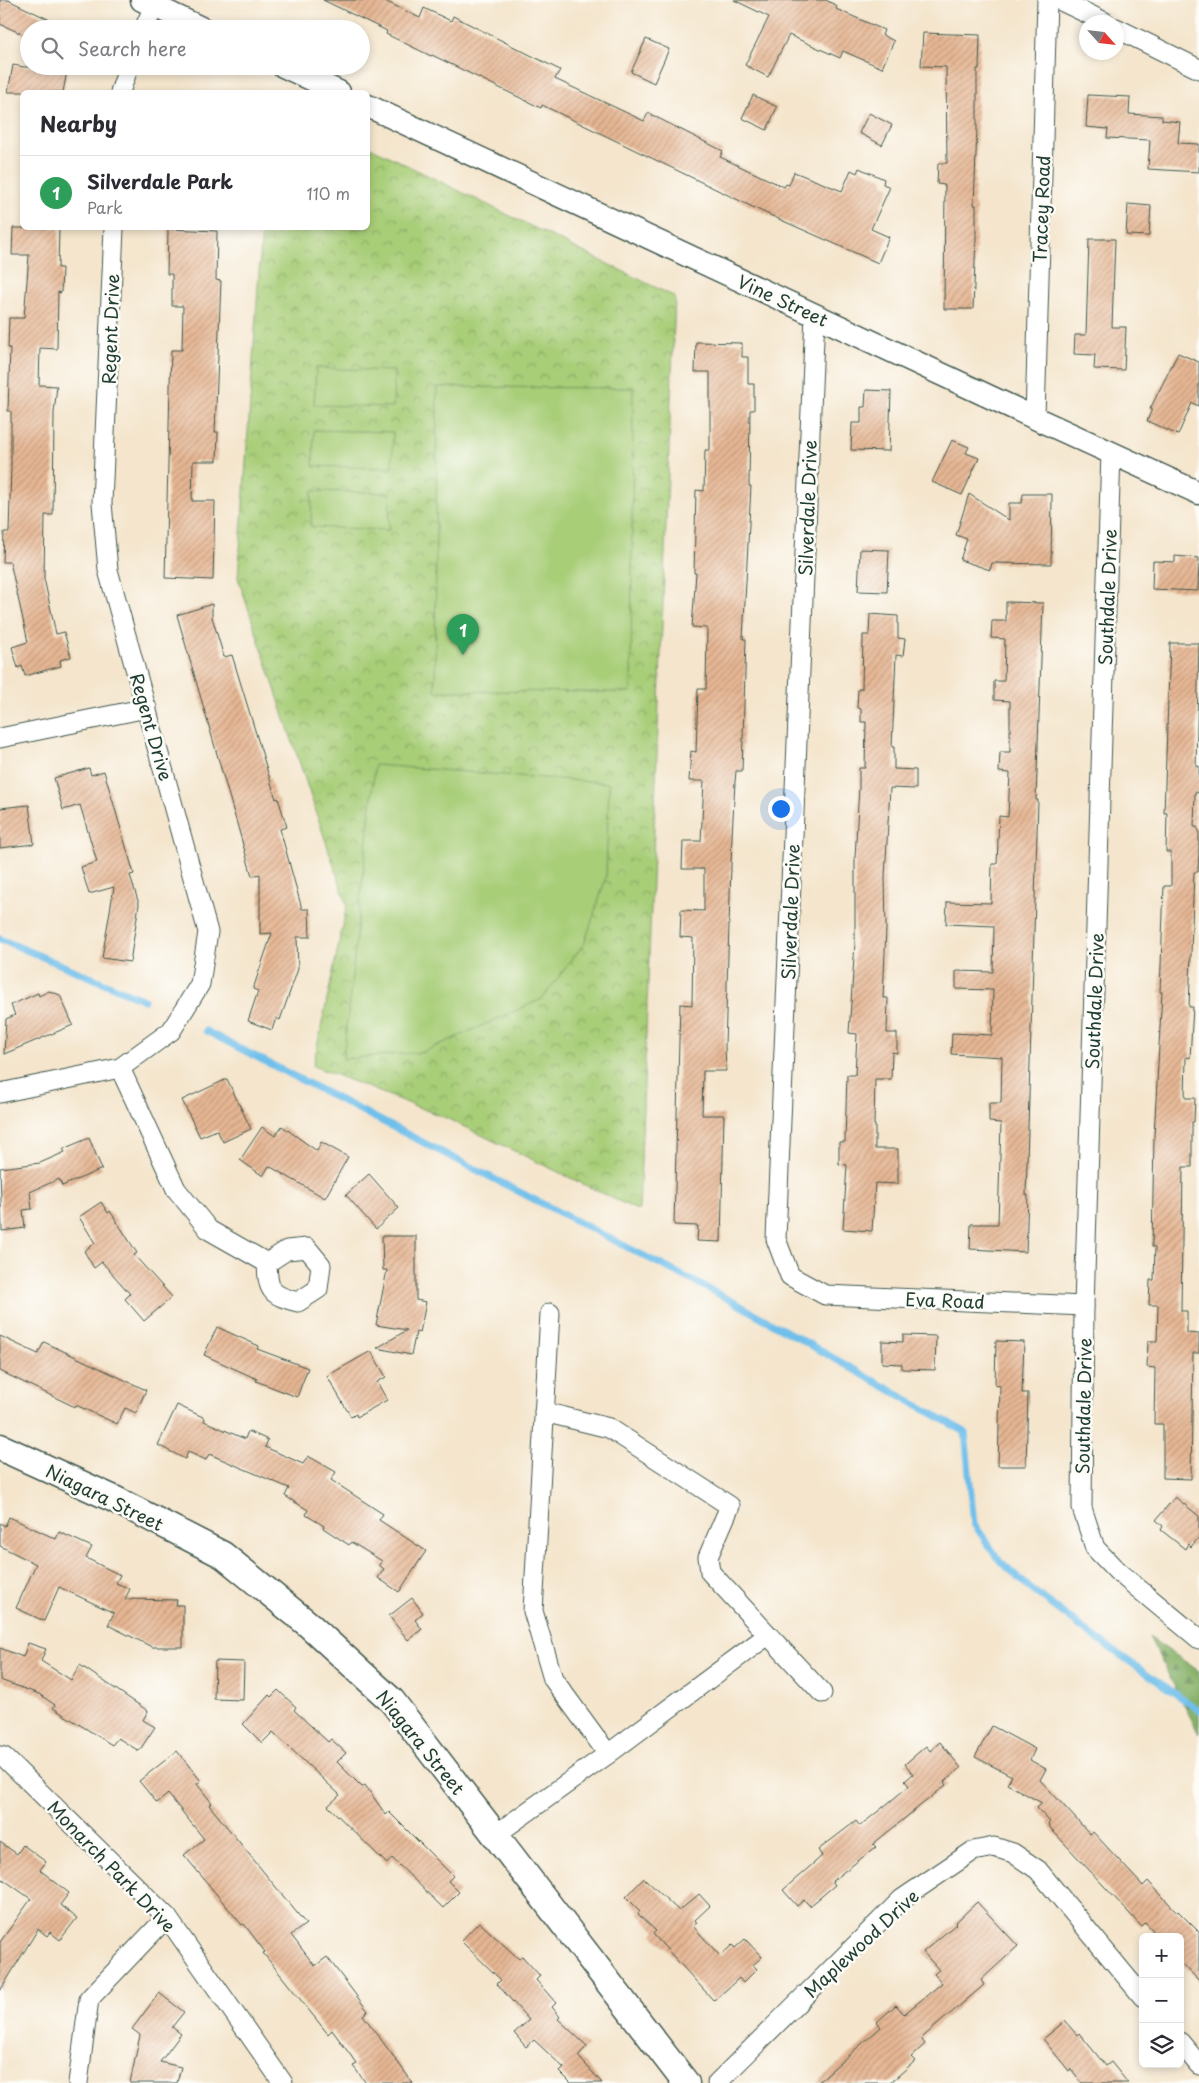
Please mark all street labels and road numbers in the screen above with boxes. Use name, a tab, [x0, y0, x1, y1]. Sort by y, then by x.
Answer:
street label: Tracey Road	[1026, 155, 1056, 263]
street label: Vine Street	[733, 267, 833, 333]
street label: Regent Drive	[95, 273, 125, 385]
street label: Silverdale Drive	[791, 439, 823, 577]
street label: Southdale Drive	[1091, 528, 1123, 666]
street label: Regent Drive	[124, 670, 180, 784]
street label: Silverdale Drive	[774, 843, 806, 981]
street label: Southdale Drive	[1078, 932, 1110, 1070]
street label: Eva Road	[905, 1285, 985, 1315]
street label: Southdale Drive	[1068, 1338, 1098, 1474]
street label: Niagara Street	[42, 1457, 168, 1537]
street label: Niagara Street	[370, 1684, 472, 1800]
street label: Monarch Park Drive	[42, 1794, 182, 1938]
street label: Maplewood Drive	[798, 1883, 924, 2003]

